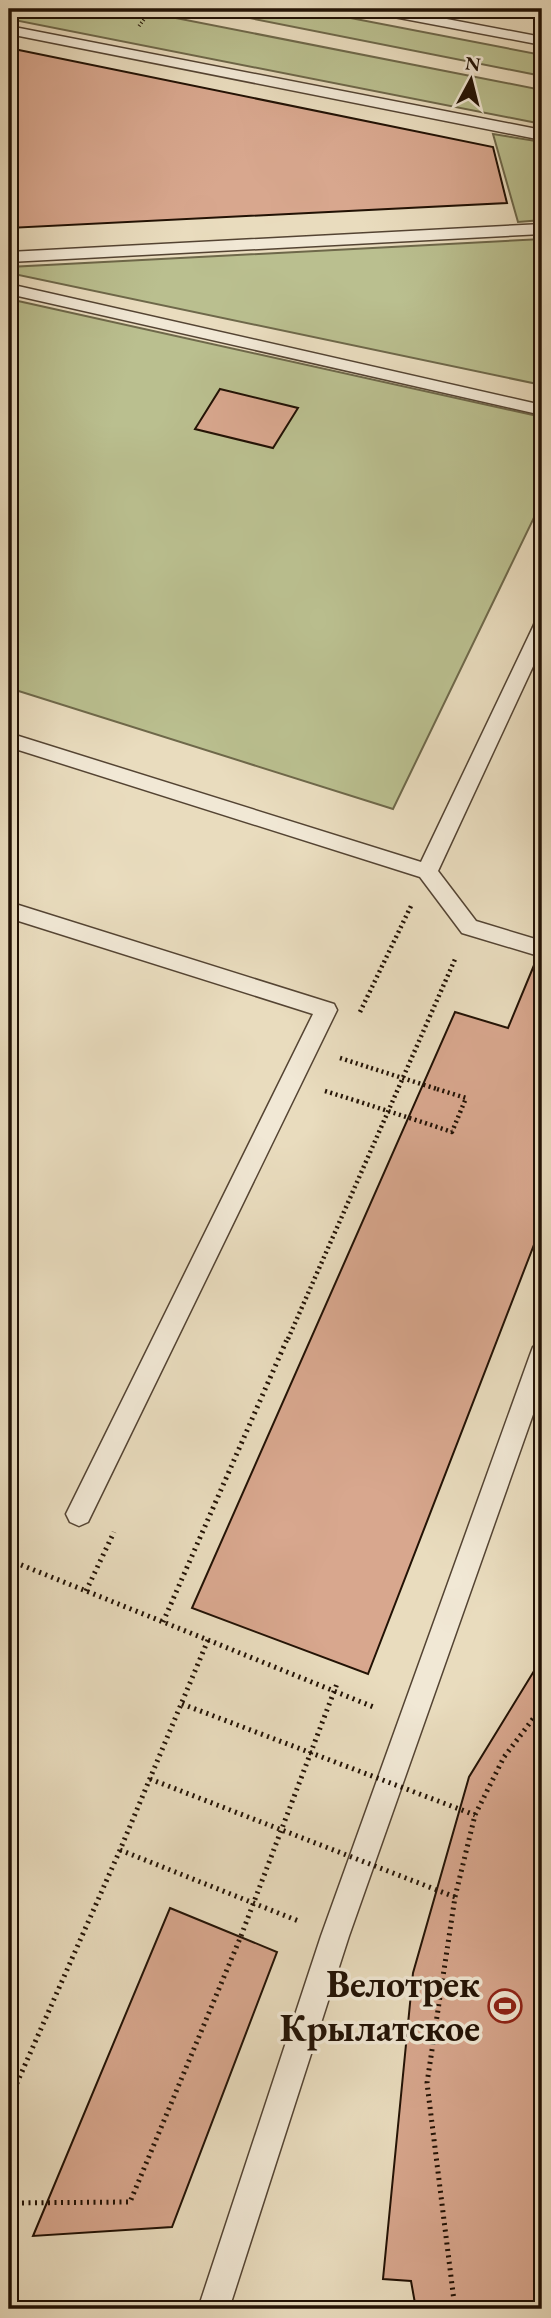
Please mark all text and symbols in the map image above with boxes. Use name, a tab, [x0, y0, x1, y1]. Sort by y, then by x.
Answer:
north arrow	[435, 46, 505, 116]
text: N	[464, 50, 483, 77]
place label: Велотрек Крылатское	[280, 1959, 480, 2052]
sports icon: Велотрек Крылатское	[486, 1987, 524, 2025]

